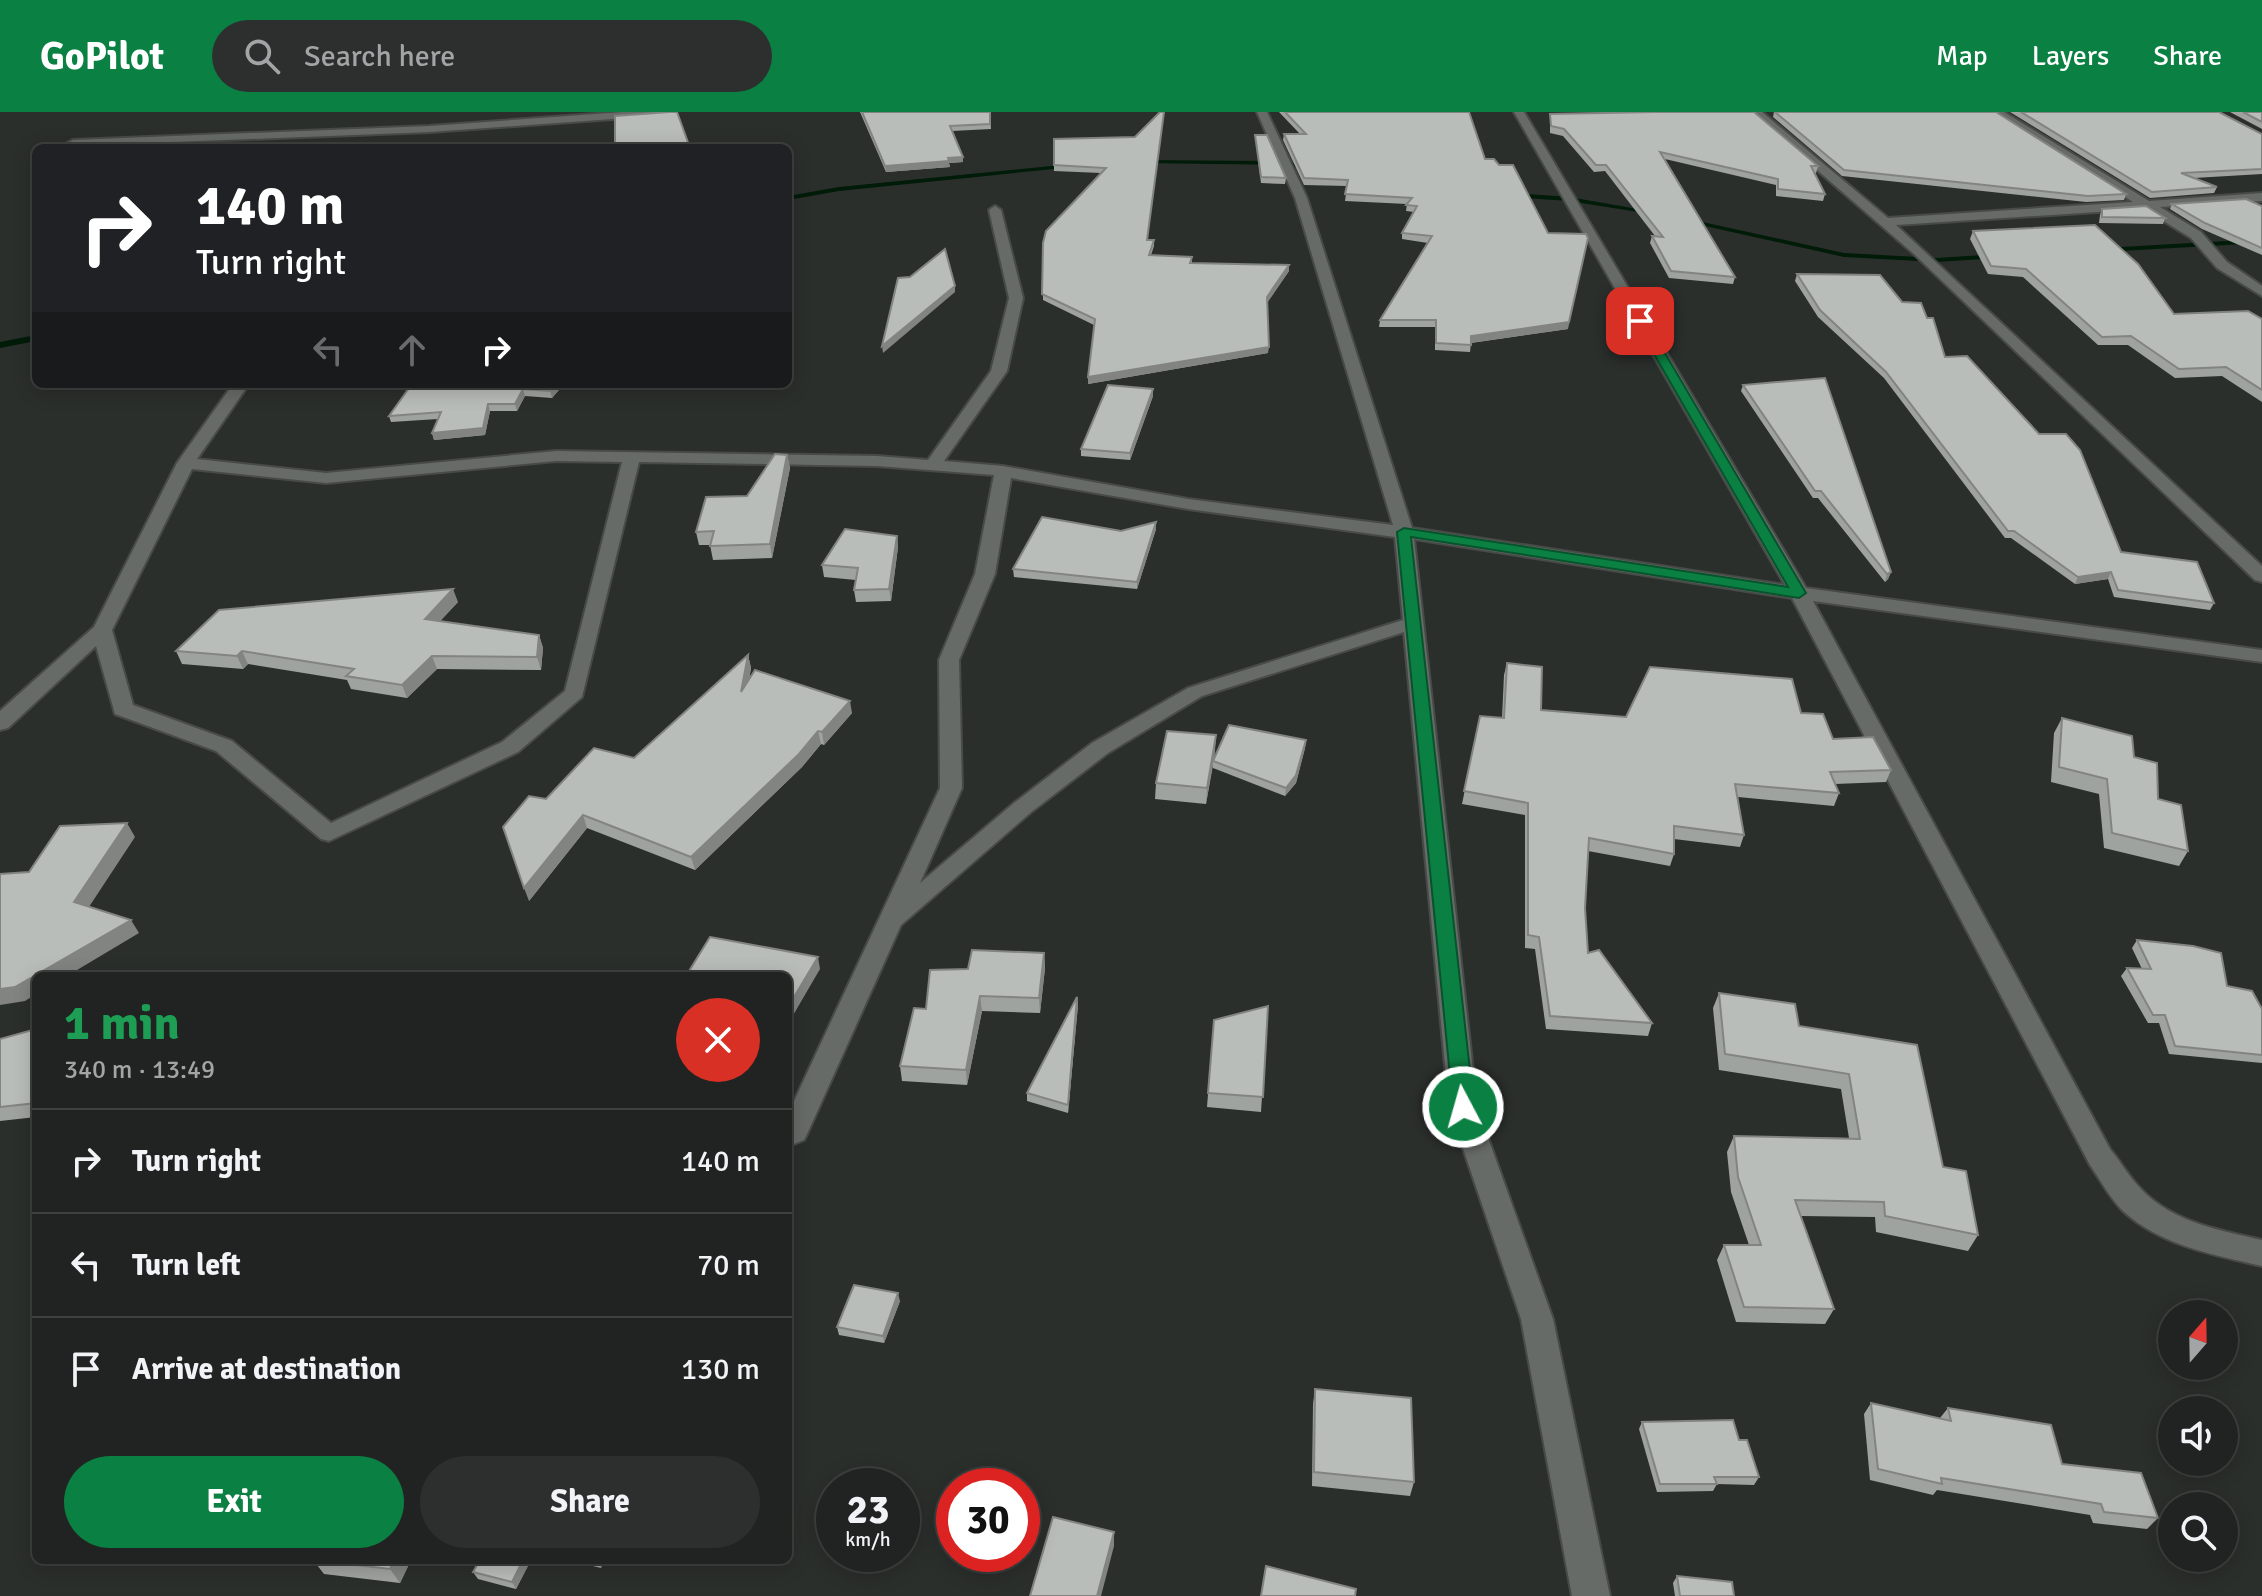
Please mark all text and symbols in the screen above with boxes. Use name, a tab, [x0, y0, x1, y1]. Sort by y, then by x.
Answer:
search box	[212, 20, 772, 92]
text: GoPilot	[40, 33, 164, 80]
icon: search	[240, 34, 284, 78]
text: Search here	[304, 38, 455, 75]
text: Map	[1936, 39, 1988, 73]
text: Layers	[2032, 39, 2109, 73]
text: Share	[2153, 39, 2222, 73]
text: 140 m	[196, 171, 344, 240]
icon: right	[64, 176, 168, 280]
text: Turn right	[196, 240, 346, 285]
pin	[1606, 287, 1674, 355]
icon: arrive	[1618, 299, 1662, 343]
icon: left	[306, 328, 350, 372]
icon: ahead	[390, 328, 434, 372]
icon: right	[474, 328, 518, 372]
text: 1 min	[64, 994, 180, 1053]
button: close	[676, 998, 760, 1082]
text: 340 m · 13:49	[64, 1054, 215, 1086]
position arrow	[1421, 1065, 1505, 1149]
icon: right	[64, 1139, 108, 1183]
text: Turn right	[132, 1143, 261, 1180]
text: 140 m	[681, 1143, 760, 1180]
icon: left	[64, 1243, 108, 1287]
text: Turn left	[132, 1247, 241, 1284]
text: 70 m	[697, 1247, 760, 1284]
north arrow	[2158, 1300, 2238, 1380]
map controls	[2158, 1300, 2238, 1572]
icon: arrive	[64, 1347, 108, 1391]
text: Arrive at destination	[132, 1351, 401, 1388]
text: 130 m	[681, 1351, 760, 1388]
button: sound	[2158, 1396, 2238, 1476]
button: Exit	[64, 1456, 404, 1548]
button: Share	[420, 1456, 760, 1548]
speed limit sign: 30	[936, 1468, 1040, 1572]
text: 23	[846, 1485, 890, 1535]
button: search	[2158, 1492, 2238, 1572]
text: km/h	[845, 1527, 891, 1552]

